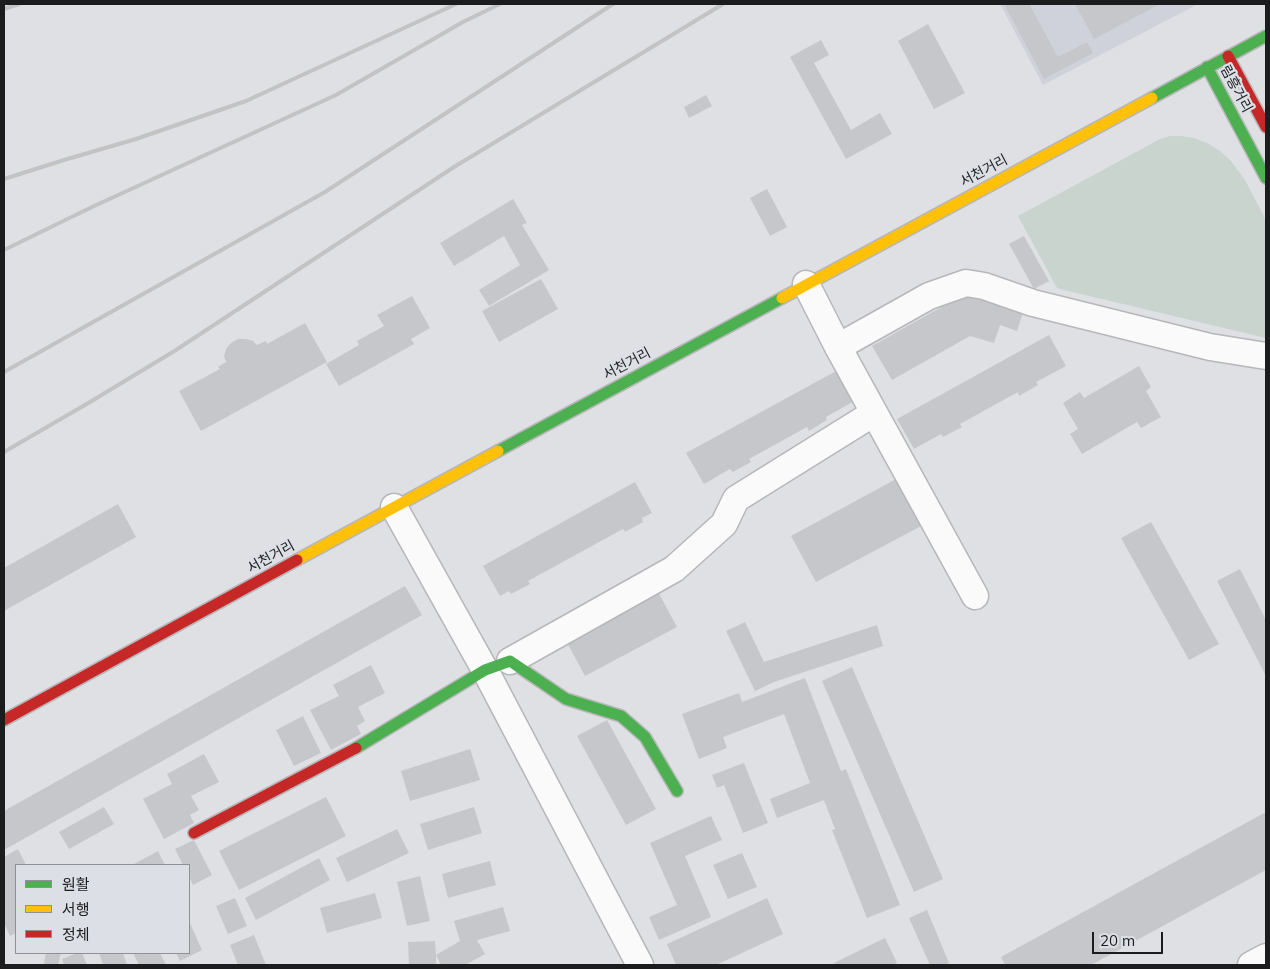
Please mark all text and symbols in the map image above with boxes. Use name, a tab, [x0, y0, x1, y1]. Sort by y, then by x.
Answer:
street label: 림흥거리	[1216, 62, 1256, 116]
street label: 서천거리	[957, 151, 1011, 191]
street label: 서천거리	[600, 344, 654, 384]
street label: 서천거리	[244, 537, 298, 577]
legend	[15, 864, 190, 954]
text: 원활	[62, 875, 90, 894]
text: 서행	[62, 900, 90, 919]
scale bar	[1095, 922, 1166, 954]
text: 정체	[62, 925, 90, 944]
text: 20 m	[1100, 931, 1135, 950]

